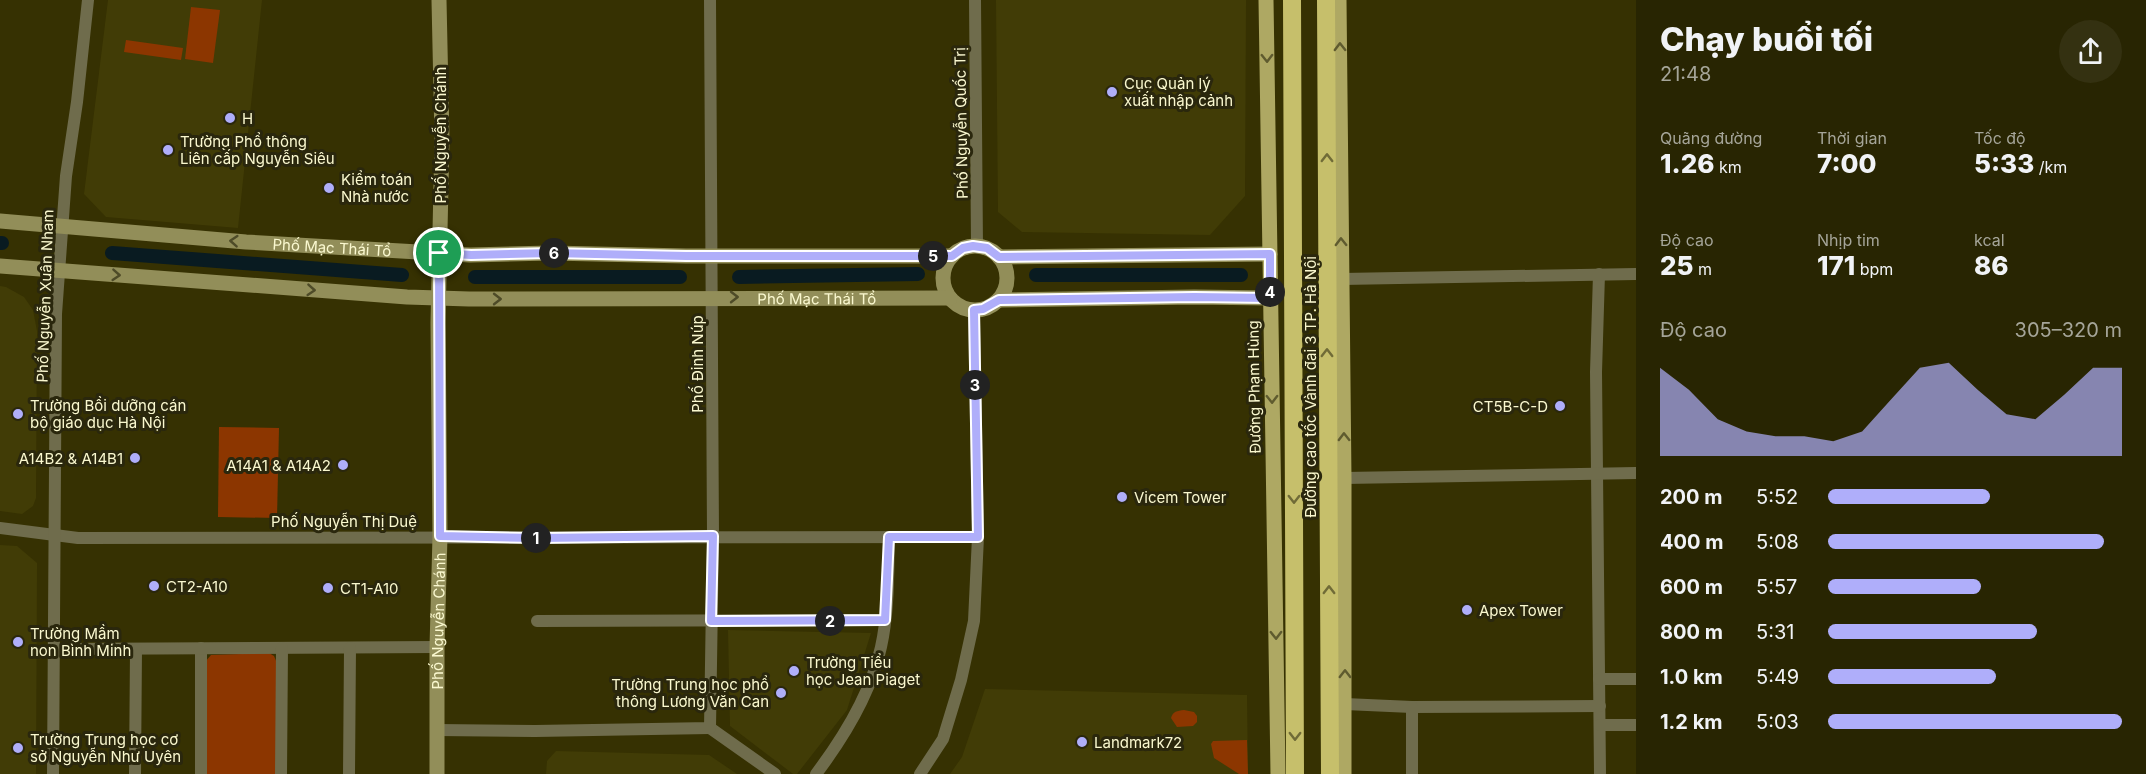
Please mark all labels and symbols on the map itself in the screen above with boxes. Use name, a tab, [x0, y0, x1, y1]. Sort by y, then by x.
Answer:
one-way arrow	[1334, 42, 1346, 51]
street label: Phố Nguyễn Quốc Trị	[950, 47, 972, 199]
one-way arrow	[1261, 54, 1273, 63]
street label: Phố Nguyễn Chánh	[431, 67, 450, 203]
place label: Cục Quản lý xuất nhập cảnh	[1124, 74, 1233, 110]
marker: Cục Quản lý xuất nhập cảnh	[1105, 85, 1119, 99]
place label: H	[242, 109, 253, 128]
marker: H	[223, 111, 237, 125]
place label: Trường Phổ thông Liên cấp Nguyễn Siêu	[180, 132, 335, 168]
marker: Trường Phổ thông Liên cấp Nguyễn Siêu	[161, 143, 175, 157]
one-way arrow	[1321, 153, 1333, 162]
place label: Kiểm toán Nhà nước	[341, 170, 412, 206]
marker: Kiểm toán Nhà nước	[322, 181, 336, 195]
street label: Phố Nguyễn Xuân Nham	[32, 209, 58, 383]
pin	[413, 227, 464, 278]
street label: Phố Mạc Thái Tổ	[272, 234, 392, 260]
one-way arrow	[230, 235, 239, 248]
one-way arrow	[1335, 237, 1348, 246]
pin: 6	[539, 238, 569, 268]
pin: 5	[918, 241, 948, 271]
street label: Đường cao tốc Vành đai 3 TP. Hà Nội	[1301, 256, 1320, 518]
one-way arrow	[112, 268, 121, 281]
pin: 4	[1255, 277, 1285, 307]
one-way arrow	[306, 283, 315, 296]
street label: Phố Mạc Thái Tổ	[757, 289, 876, 308]
one-way arrow	[730, 291, 739, 303]
one-way arrow	[493, 293, 502, 305]
street label: Phố Đinh Núp	[688, 315, 707, 413]
street label: Đường Phạm Hùng	[1243, 320, 1265, 454]
one-way arrow	[1321, 348, 1334, 357]
pin: 3	[960, 370, 990, 400]
one-way arrow	[1266, 394, 1278, 403]
place label: Trường Bồi dưỡng cán bộ giáo dục Hà Nội	[30, 396, 186, 432]
place label: CT5B-C-D	[1473, 397, 1548, 416]
marker: CT5B-C-D	[1553, 399, 1567, 413]
marker: Trường Bồi dưỡng cán bộ giáo dục Hà Nội	[11, 407, 25, 421]
one-way arrow	[1338, 432, 1350, 441]
place label: A14B2 & A14B1	[19, 449, 123, 468]
marker: A14B2 & A14B1	[128, 451, 142, 465]
place label: A14A1 & A14A2	[226, 456, 331, 475]
marker: A14A1 & A14A2	[336, 458, 350, 472]
place label: Vicem Tower	[1134, 488, 1227, 507]
marker: Vicem Tower	[1115, 490, 1129, 504]
one-way arrow	[1288, 495, 1300, 504]
street label: Phố Nguyễn Thị Duệ	[271, 512, 417, 531]
pin: 1	[521, 523, 551, 553]
street label: Phố Nguyễn Chánh	[428, 552, 449, 690]
place label: CT2-A10	[166, 577, 228, 596]
marker: CT2-A10	[147, 579, 161, 593]
place label: CT1-A10	[340, 579, 399, 598]
marker: CT1-A10	[321, 581, 335, 595]
one-way arrow	[1323, 585, 1335, 594]
place label: Apex Tower	[1479, 601, 1563, 620]
marker: Apex Tower	[1460, 603, 1474, 617]
pin: 2	[815, 606, 845, 636]
place label: Trường Mầm non Bình Minh	[30, 624, 131, 660]
one-way arrow	[1270, 631, 1282, 640]
marker: Trường Mầm non Bình Minh	[11, 635, 25, 649]
place label: Trường Tiểu học Jean Piaget	[806, 653, 920, 689]
marker: Trường Tiểu học Jean Piaget	[787, 664, 801, 678]
one-way arrow	[1339, 669, 1351, 678]
place label: Trường Trung học phổ thông Lương Văn Can	[611, 675, 769, 711]
marker: Trường Trung học phổ thông Lương Văn Can	[774, 686, 788, 700]
place label: Trường Trung học cơ sở Nguyễn Như Uyên	[30, 730, 181, 766]
one-way arrow	[1289, 732, 1301, 741]
place label: Landmark72	[1094, 733, 1182, 752]
marker: Landmark72	[1075, 735, 1089, 749]
marker: Trường Trung học cơ sở Nguyễn Như Uyên	[11, 741, 25, 755]

